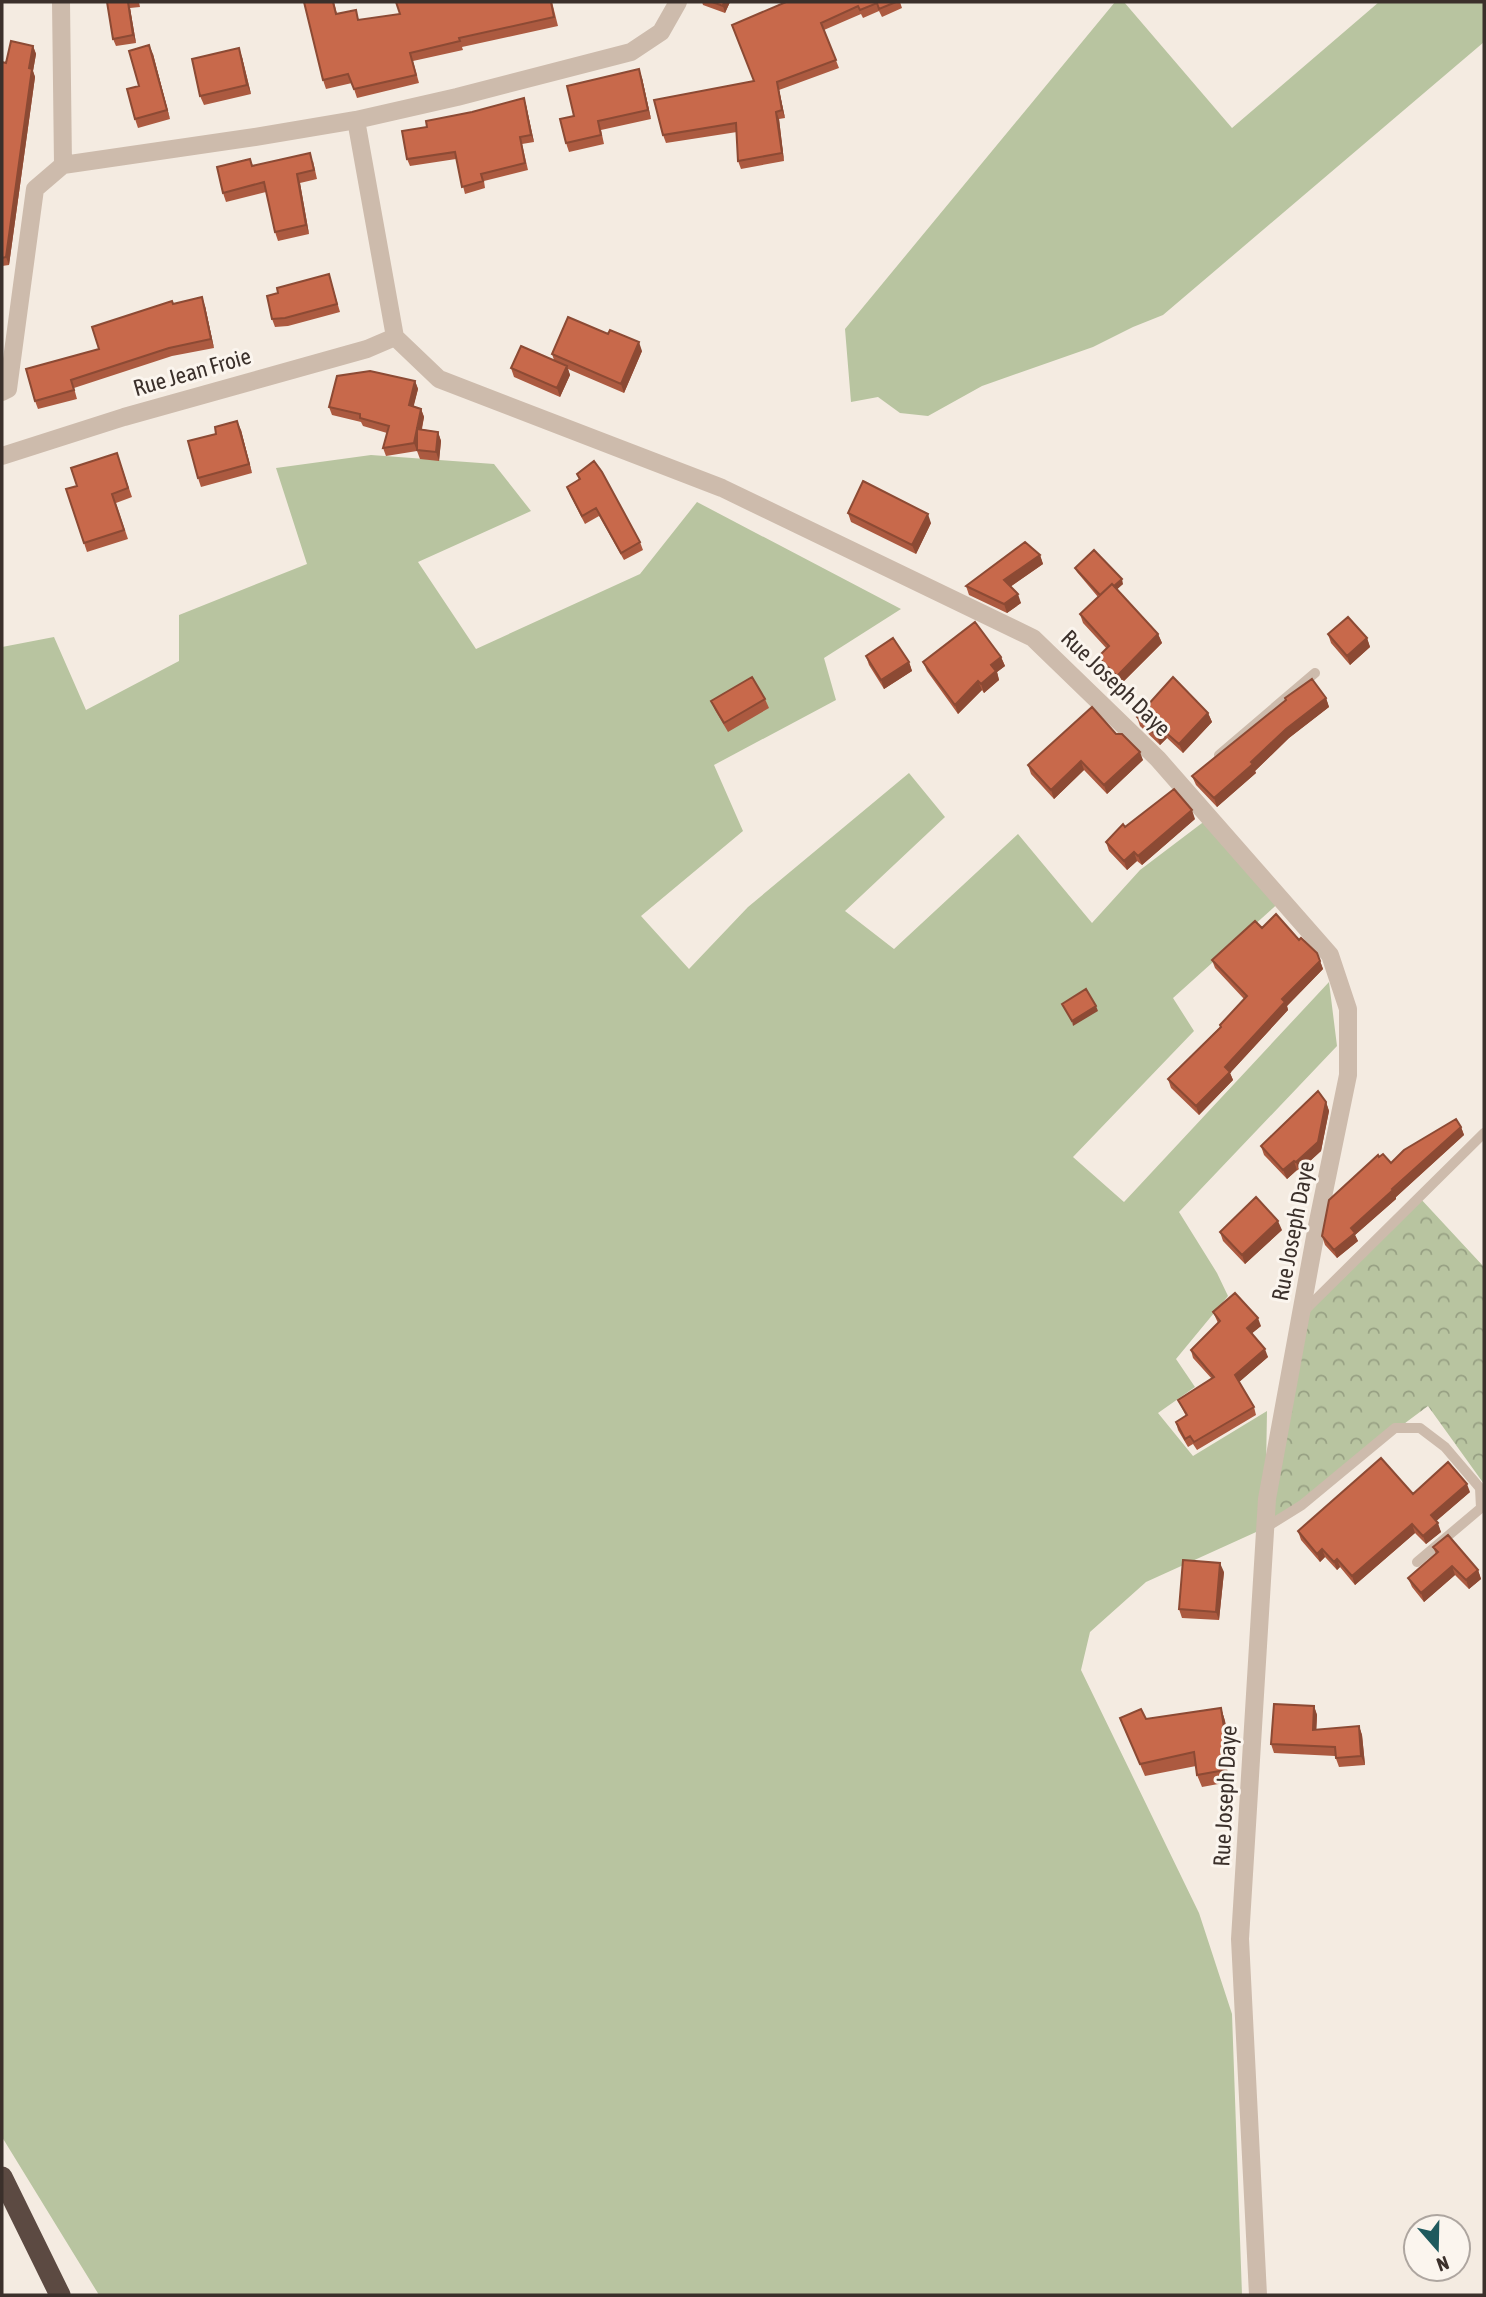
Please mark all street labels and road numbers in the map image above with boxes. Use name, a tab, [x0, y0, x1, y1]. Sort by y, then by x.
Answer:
street label: Rue Jean Froie	[130, 343, 254, 401]
street label: Rue Joseph Daye	[1056, 625, 1176, 741]
street label: Rue Joseph Daye	[1267, 1159, 1319, 1303]
street label: Rue Joseph Daye	[1208, 1725, 1242, 1867]

